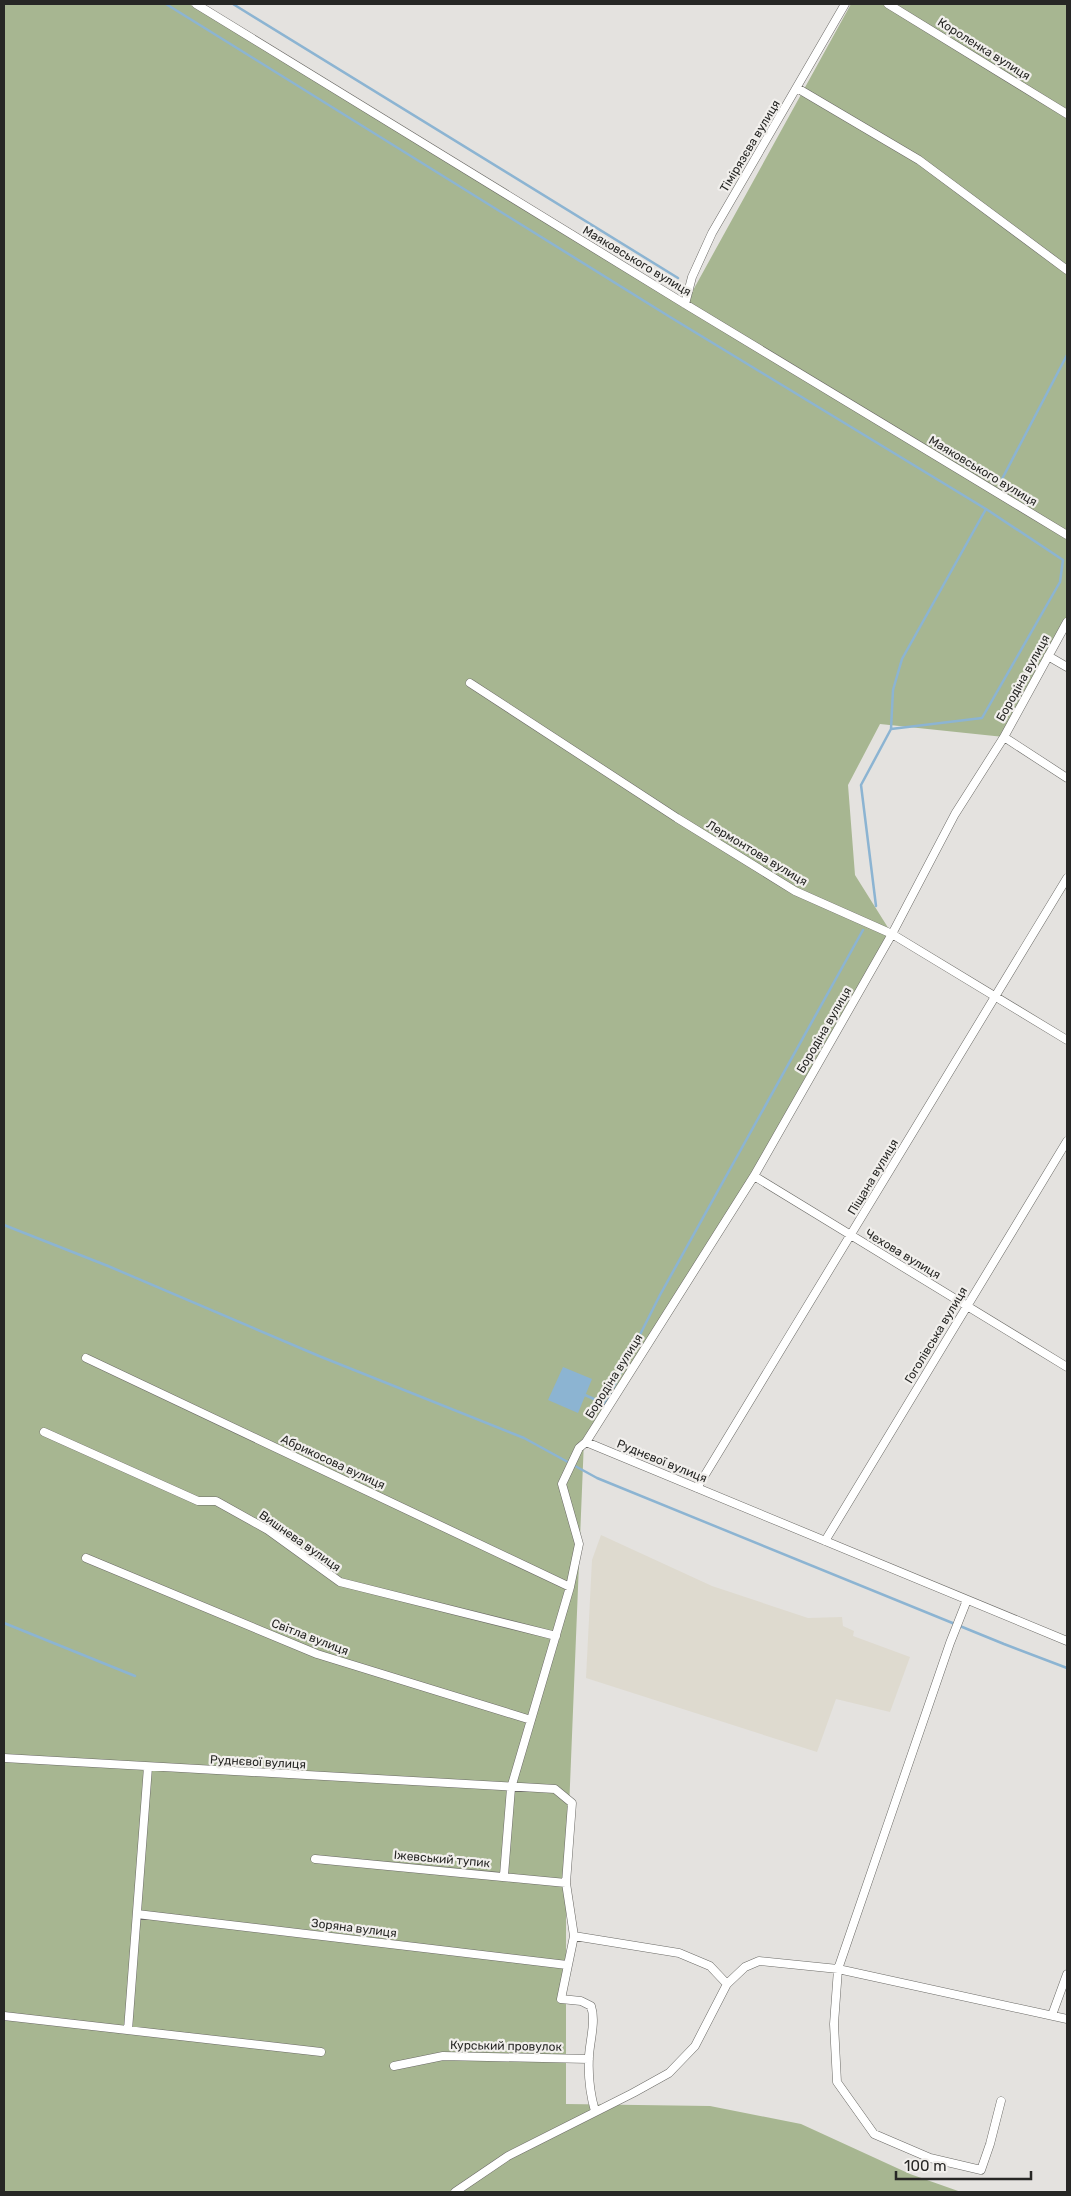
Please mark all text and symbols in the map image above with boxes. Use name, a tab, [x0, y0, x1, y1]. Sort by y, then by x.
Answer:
street label: Короленка вулиця	[935, 15, 1033, 83]
street label: Тімірязєва вулиця	[717, 97, 783, 195]
street label: Маяковського вулиця	[580, 223, 694, 299]
street label: Маяковського вулиця	[926, 433, 1040, 509]
street label: Бородіна вулиця	[993, 632, 1053, 724]
street label: Лермонтова вулиця	[704, 817, 810, 889]
street label: Бородіна вулиця	[794, 985, 854, 1075]
street label: Піщана вулиця	[845, 1137, 901, 1217]
street label: Чехова вулиця	[863, 1226, 943, 1282]
street label: Гоголівська вулиця	[902, 1284, 970, 1386]
street label: Бородіна вулиця	[582, 1331, 646, 1421]
street label: Абрикосова вулиця	[279, 1432, 387, 1492]
street label: Руднєвої вулиця	[615, 1437, 709, 1485]
street label: Вишнева вулиця	[257, 1508, 343, 1574]
street label: Світла вулиця	[269, 1616, 351, 1658]
street label: Руднєвої вулиця	[210, 1752, 306, 1772]
street label: Іжевський тупик	[393, 1848, 491, 1870]
street label: Зоряна вулиця	[310, 1916, 398, 1940]
street label: Курський провулок	[450, 2038, 563, 2054]
scale bar	[896, 2148, 1031, 2180]
text: 100 m	[904, 2157, 946, 2175]

